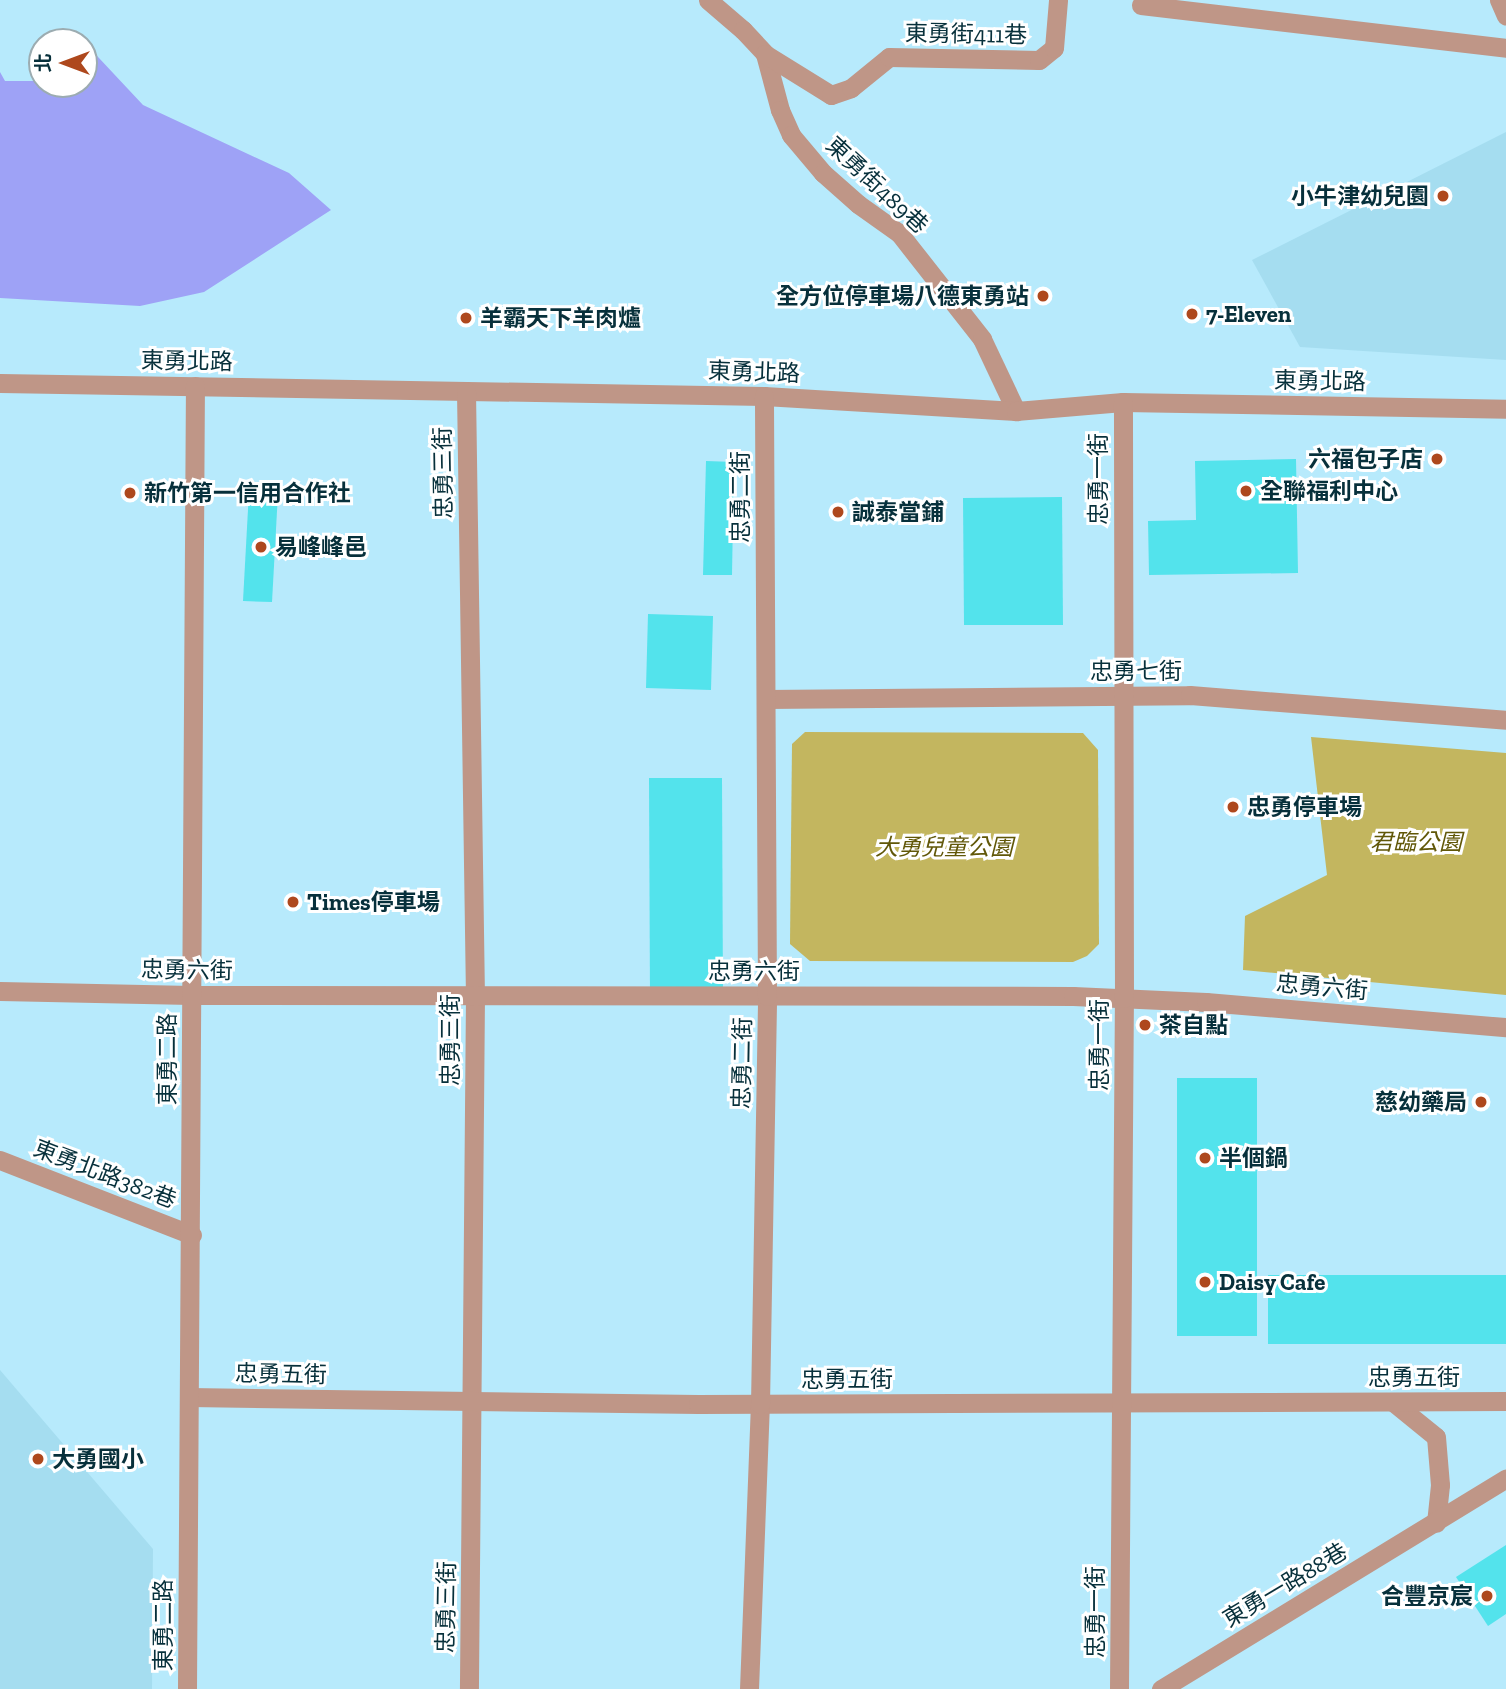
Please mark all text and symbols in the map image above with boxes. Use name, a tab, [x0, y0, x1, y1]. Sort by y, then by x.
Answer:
street label: 東勇街411巷	[905, 19, 1027, 49]
north arrow	[28, 28, 98, 98]
text: 北	[32, 54, 55, 73]
street label: 東勇街489巷	[820, 131, 934, 239]
place label: 小牛津幼兒園	[1291, 182, 1429, 210]
marker: 小牛津幼兒園	[1435, 188, 1451, 204]
place label: 全方位停車場八德東勇站	[776, 282, 1029, 310]
marker: 全方位停車場八德東勇站	[1035, 288, 1051, 304]
place label: 7-Eleven	[1206, 300, 1291, 328]
place label: 羊霸天下羊肉爐	[480, 304, 641, 332]
marker: 7-Eleven	[1184, 306, 1200, 322]
marker: 羊霸天下羊肉爐	[458, 310, 474, 326]
street label: 東勇北路	[141, 346, 233, 376]
street label: 東勇北路	[708, 357, 800, 387]
street label: 東勇北路	[1274, 366, 1366, 396]
street label: 忠勇三街	[428, 427, 458, 519]
street label: 忠勇一街	[1084, 433, 1112, 525]
place label: 六福包子店	[1308, 445, 1423, 473]
street label: 忠勇二街	[726, 451, 754, 543]
marker: 六福包子店	[1429, 451, 1445, 467]
place label: 全聯福利中心	[1260, 477, 1398, 505]
place label: 新竹第一信用合作社	[144, 479, 351, 507]
marker: 全聯福利中心	[1238, 483, 1254, 499]
marker: 新竹第一信用合作社	[122, 485, 138, 501]
place label: 誠泰當鋪	[852, 498, 944, 526]
marker: 誠泰當鋪	[830, 504, 846, 520]
place label: 易峰峰邑	[275, 533, 367, 561]
marker: 易峰峰邑	[253, 539, 269, 555]
street label: 忠勇七街	[1090, 657, 1182, 685]
place label: 忠勇停車場	[1247, 793, 1362, 821]
marker: 忠勇停車場	[1225, 799, 1241, 815]
park label: 君臨公園	[1370, 828, 1462, 856]
park label: 大勇兒童公園	[875, 833, 1013, 861]
place label: Times停車場	[307, 888, 440, 916]
marker: Times停車場	[285, 894, 301, 910]
street label: 忠勇六街	[141, 955, 233, 985]
street label: 忠勇六街	[708, 957, 800, 985]
street label: 忠勇六街	[1275, 969, 1369, 1005]
street label: 忠勇三街	[436, 994, 464, 1086]
street label: 忠勇一街	[1085, 999, 1113, 1091]
place label: 茶自點	[1159, 1011, 1228, 1039]
street label: 東勇二路	[153, 1013, 181, 1105]
street label: 忠勇二街	[727, 1017, 757, 1109]
marker: 茶自點	[1137, 1017, 1153, 1033]
place label: 慈幼藥局	[1375, 1088, 1467, 1116]
marker: 慈幼藥局	[1473, 1094, 1489, 1110]
street label: 東勇北路382巷	[30, 1134, 180, 1214]
place label: 半個鍋	[1219, 1144, 1288, 1172]
marker: 半個鍋	[1197, 1150, 1213, 1166]
place label: Daisy Cafe	[1219, 1268, 1326, 1296]
marker: Daisy Cafe	[1197, 1274, 1213, 1290]
street label: 忠勇五街	[235, 1359, 327, 1389]
street label: 忠勇五街	[1368, 1363, 1460, 1391]
street label: 忠勇五街	[801, 1365, 893, 1393]
place label: 大勇國小	[52, 1445, 144, 1473]
marker: 大勇國小	[30, 1451, 46, 1467]
street label: 東勇一路88巷	[1218, 1537, 1352, 1633]
street label: 忠勇三街	[431, 1561, 461, 1653]
street label: 忠勇一街	[1081, 1566, 1109, 1658]
street label: 東勇二路	[149, 1579, 177, 1671]
place label: 合豐京宸	[1381, 1582, 1473, 1610]
marker: 合豐京宸	[1479, 1588, 1495, 1604]

